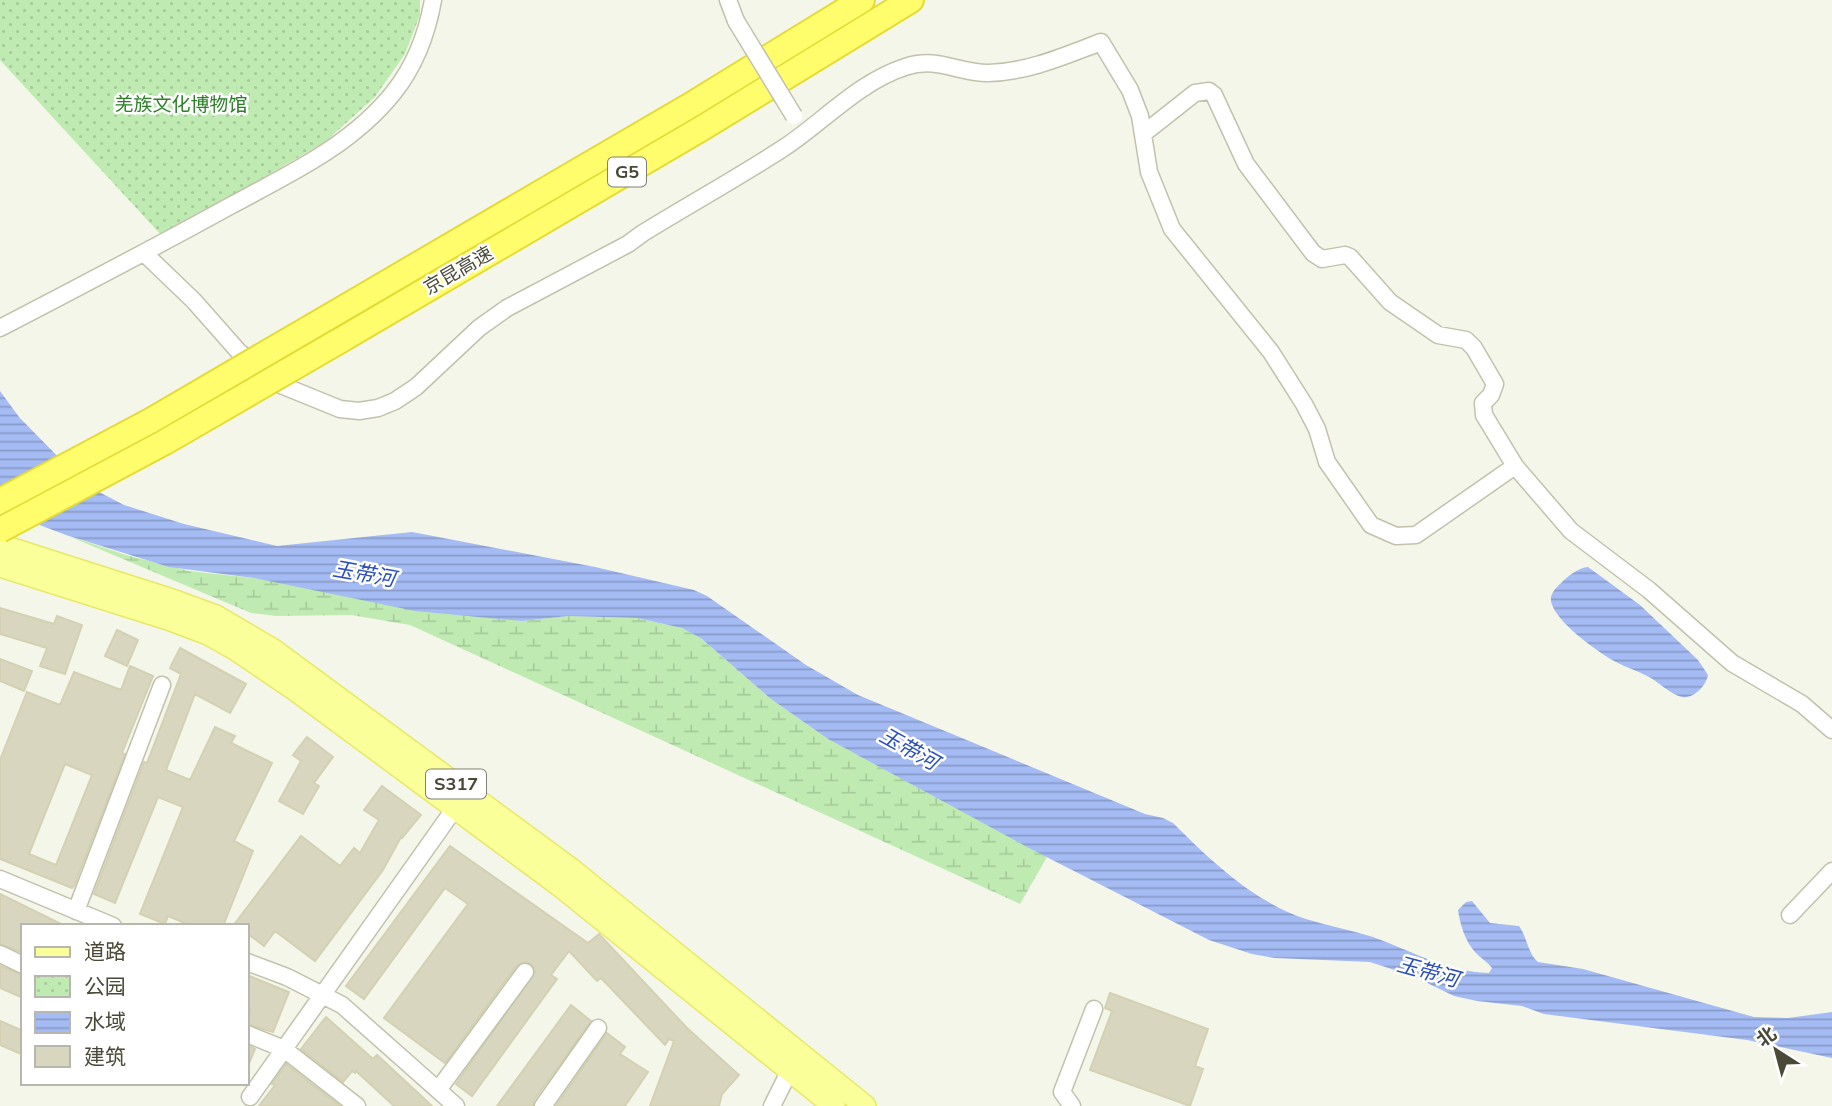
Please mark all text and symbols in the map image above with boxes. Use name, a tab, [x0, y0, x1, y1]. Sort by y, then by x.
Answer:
park label: 羌族文化博物馆	[114, 92, 248, 116]
road number: G5	[608, 158, 646, 187]
street label: 京昆高速	[419, 241, 497, 299]
water label: 玉带河	[331, 555, 401, 592]
water label: 玉带河	[876, 721, 947, 777]
road number: S317	[426, 770, 486, 798]
legend	[21, 924, 248, 1085]
text: 道路	[84, 938, 126, 964]
water label: 玉带河	[1394, 950, 1466, 993]
text: 公园	[84, 973, 126, 999]
text: 水域	[84, 1008, 126, 1034]
north arrow	[1741, 1015, 1811, 1085]
text: 北	[1751, 1021, 1781, 1052]
text: 建筑	[84, 1043, 126, 1069]

